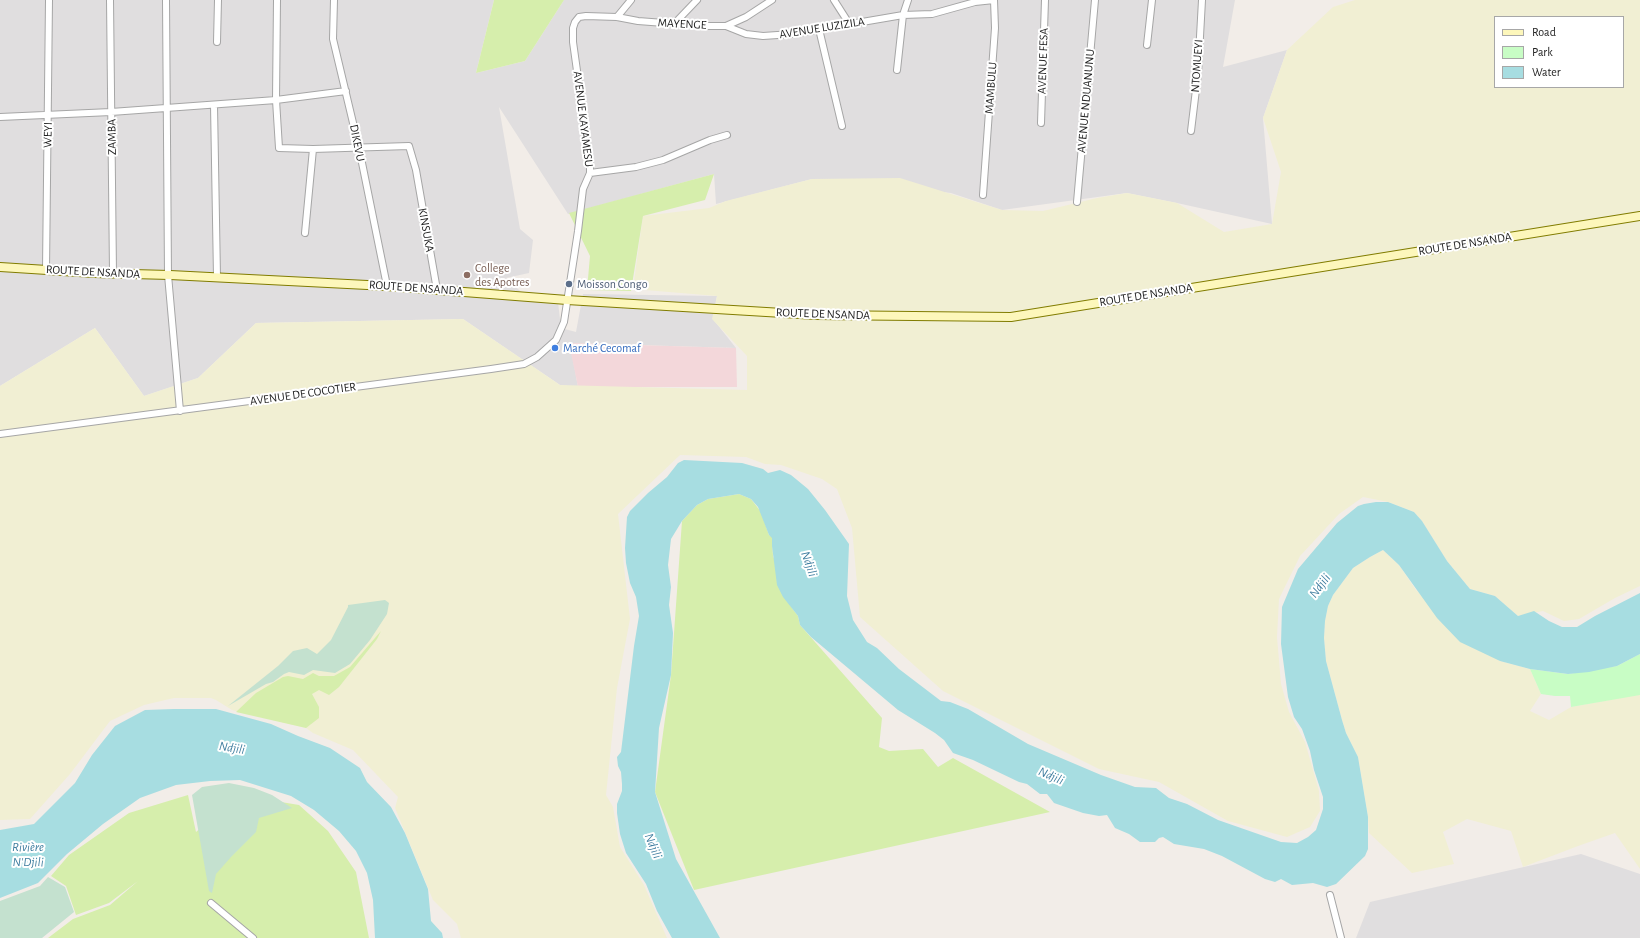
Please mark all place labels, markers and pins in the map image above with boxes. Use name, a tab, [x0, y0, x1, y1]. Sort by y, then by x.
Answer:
place label: College des Apotres	[475, 261, 530, 289]
marker: College des Apotres	[462, 270, 472, 280]
place label: Moisson Congo	[577, 277, 648, 291]
marker: Moisson Congo	[564, 279, 574, 289]
place label: Marché Cecomaf	[563, 341, 641, 355]
marker: Marché Cecomaf	[550, 343, 560, 353]

